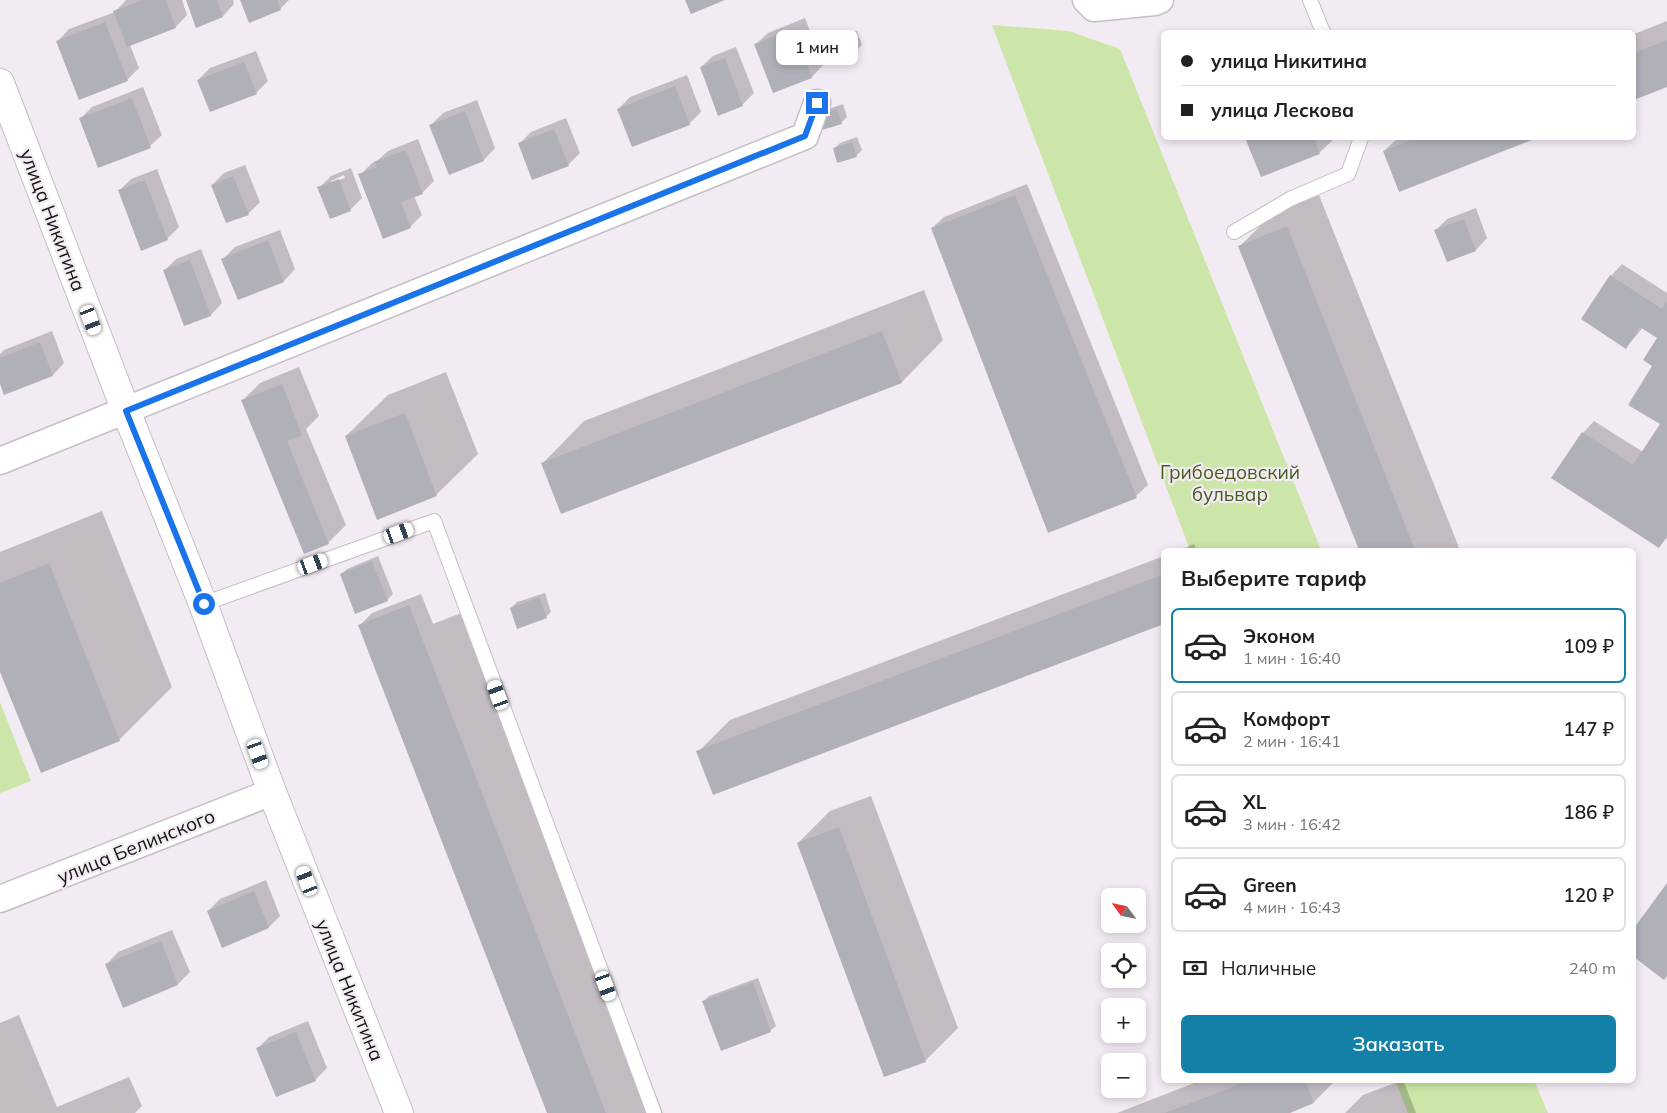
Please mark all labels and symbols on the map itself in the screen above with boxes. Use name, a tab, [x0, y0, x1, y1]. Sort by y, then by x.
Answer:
callout: 1 мин	[776, 31, 858, 66]
route end	[806, 92, 828, 114]
street label: улица Никитина	[15, 145, 91, 295]
car	[78, 303, 103, 337]
park label: Грибоедовский бульвар	[1160, 460, 1300, 506]
car	[382, 521, 415, 545]
car	[296, 552, 329, 576]
route start	[193, 593, 215, 615]
car	[485, 678, 510, 712]
car	[245, 737, 270, 771]
street label: улица Белинского	[54, 803, 218, 889]
car	[294, 864, 319, 898]
north arrow	[1101, 888, 1146, 932]
street label: улица Никитина	[311, 916, 389, 1064]
car	[593, 969, 618, 1003]

